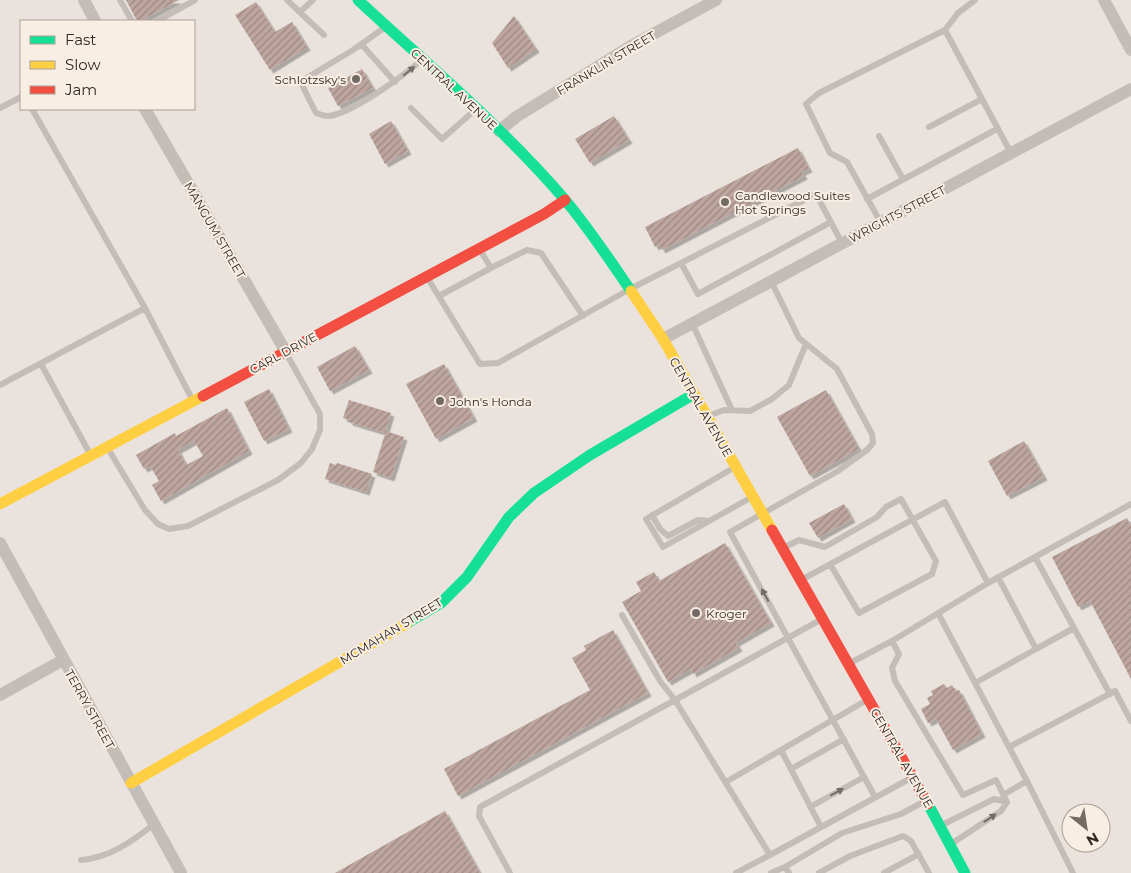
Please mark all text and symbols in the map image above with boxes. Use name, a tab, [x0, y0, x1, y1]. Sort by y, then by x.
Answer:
legend	[20, 20, 195, 110]
street label: FRANKLIN STREET	[554, 28, 658, 98]
text: Fast	[65, 30, 96, 49]
street label: CENTRAL AVENUE	[408, 45, 500, 133]
text: Slow	[65, 55, 101, 74]
one-way arrow	[402, 65, 415, 76]
place label: Schlotzsky's	[275, 72, 346, 87]
marker: Schlotzsky's	[350, 73, 362, 85]
text: Jam	[64, 80, 97, 99]
street label: MANGUM STREET	[181, 179, 249, 281]
street label: WRIGHTS STREET	[846, 182, 948, 246]
place label: Candlewood Suites Hot Springs	[735, 188, 850, 217]
marker: Candlewood Suites Hot Springs	[719, 196, 731, 208]
street label: CARL DRIVE	[247, 329, 319, 377]
street label: CENTRAL AVENUE	[666, 355, 736, 459]
place label: John's Honda	[449, 394, 532, 409]
marker: John's Honda	[434, 395, 446, 407]
one-way arrow	[761, 589, 770, 602]
street label: MCMAHAN STREET	[337, 594, 445, 668]
place label: Kroger	[706, 606, 747, 621]
marker: Kroger	[690, 607, 702, 619]
street label: TERRY STREET	[62, 667, 118, 752]
street label: CENTRAL AVENUE	[867, 706, 937, 810]
one-way arrow	[830, 788, 845, 796]
north arrow	[1061, 803, 1111, 853]
one-way arrow	[984, 813, 997, 823]
text: N	[1083, 829, 1102, 850]

